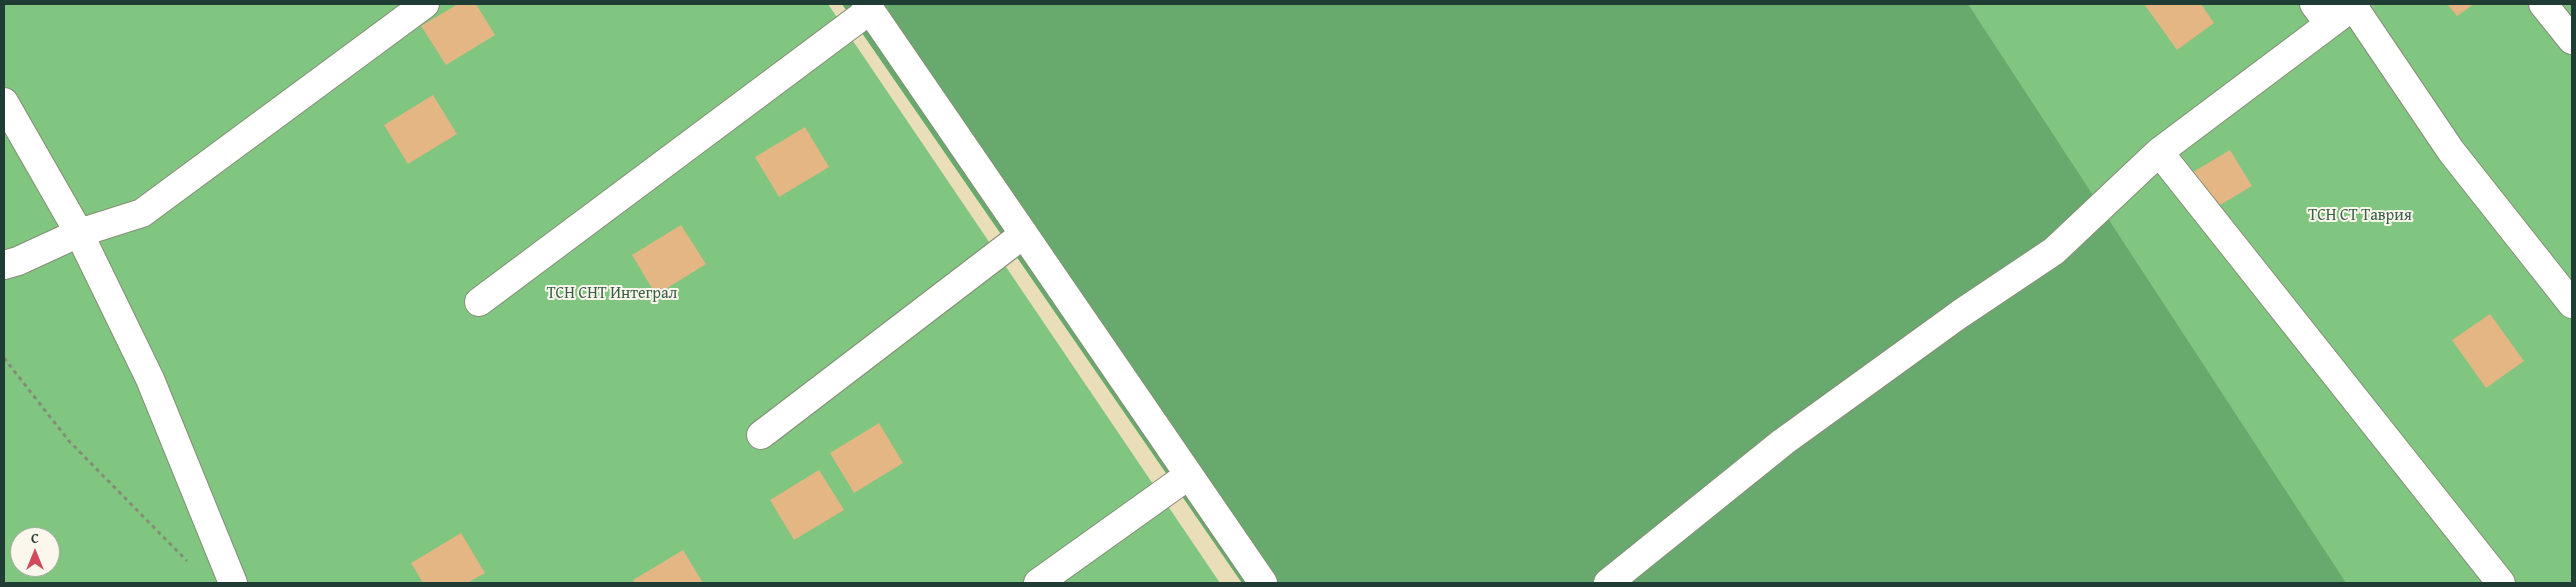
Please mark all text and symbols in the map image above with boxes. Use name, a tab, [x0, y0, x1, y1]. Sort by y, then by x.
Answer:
park label: ТСН СТ Таврия	[2308, 206, 2412, 226]
park label: ТСН СНТ Интеграл	[547, 284, 677, 304]
north arrow	[10, 527, 60, 577]
text: С	[31, 528, 39, 548]

